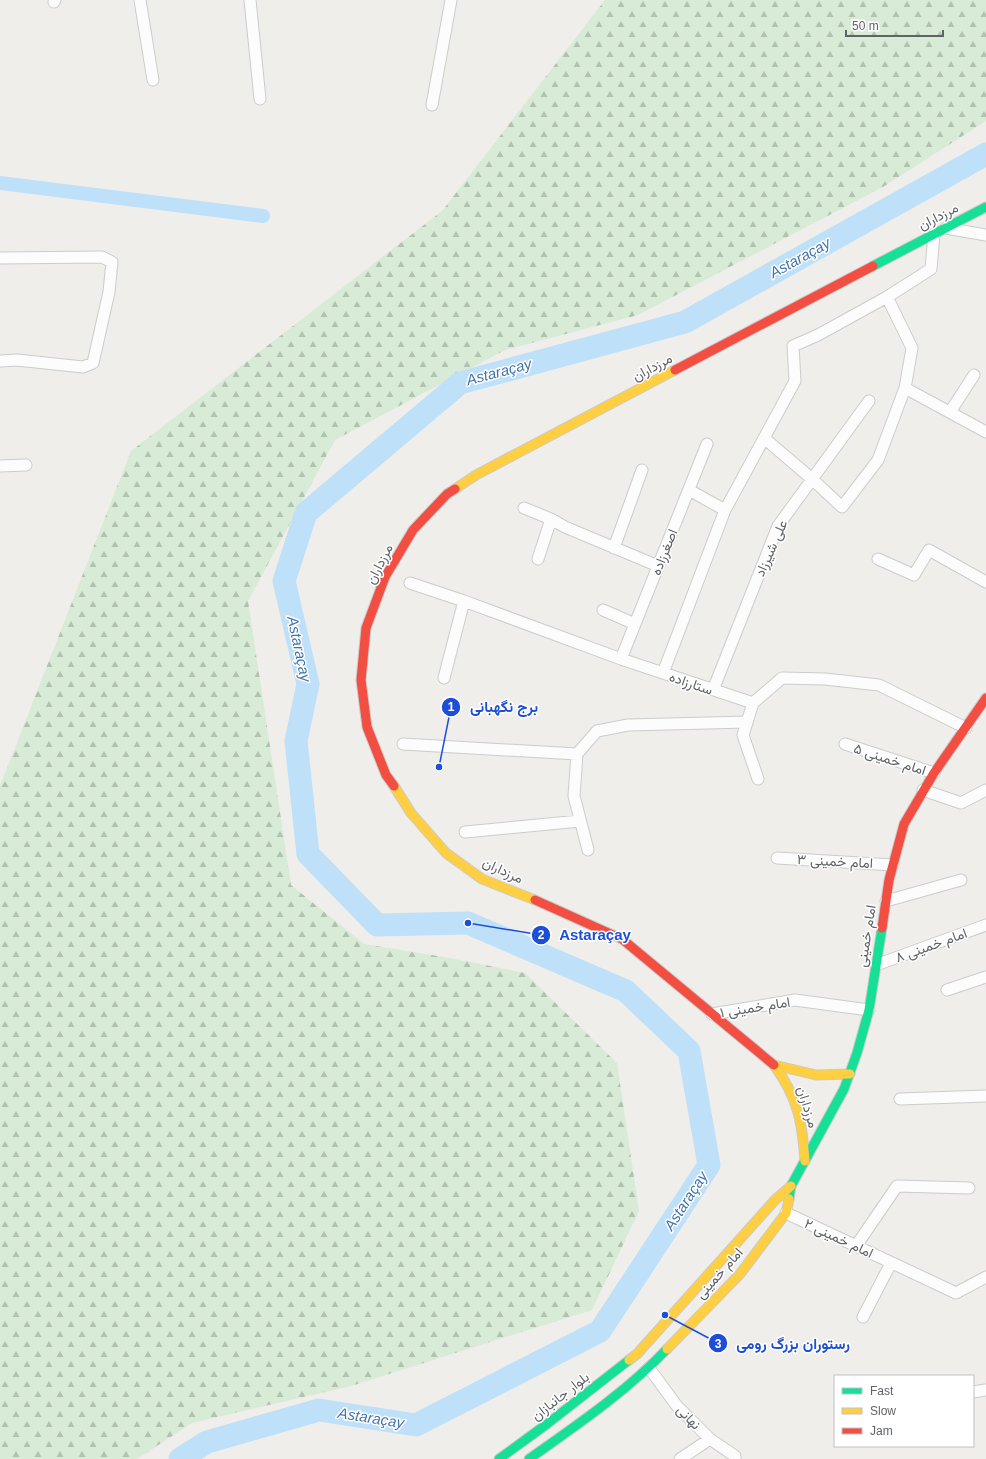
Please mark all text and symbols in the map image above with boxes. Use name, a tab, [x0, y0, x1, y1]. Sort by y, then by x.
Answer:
scale bar	[846, 12, 943, 38]
text: 50 m	[852, 19, 879, 33]
street label: مرزداران	[915, 199, 961, 234]
water label: Astaraçay	[766, 233, 834, 282]
street label: مرزداران	[629, 350, 675, 385]
water label: Astaraçay	[463, 354, 535, 389]
street label: علی شیرزاد	[751, 517, 791, 579]
street label: اصغرزاده	[648, 527, 681, 578]
street label: مرزداران	[362, 541, 397, 587]
water label: Astaraçay	[284, 614, 315, 685]
street label: ستارزاده	[667, 668, 715, 699]
callout: برج نگهبانی	[441, 694, 546, 721]
text: برج نگهبانی	[470, 698, 538, 717]
text: 1	[448, 700, 455, 714]
street label: امام خمینی ۵	[852, 740, 928, 779]
street label: امام خمینی ۳	[797, 851, 873, 872]
street label: مرزداران	[480, 854, 526, 887]
street label: امام خمینی	[853, 904, 880, 968]
callout: Astaraçay	[531, 921, 639, 948]
street label: امام خمینی ۸	[893, 925, 969, 966]
text: Astaraçay	[559, 926, 632, 943]
text: 2	[538, 928, 545, 942]
street label: امام خمینی ۱	[719, 994, 791, 1021]
street label: مرزداران	[793, 1084, 822, 1130]
water label: Astaraçay	[660, 1167, 712, 1234]
street label: امام خمینی ۲	[802, 1215, 876, 1262]
street label: امام خمینی	[692, 1244, 747, 1302]
callout: رستوران بزرگ رومی	[708, 1330, 858, 1357]
text: رستوران بزرگ رومی	[736, 1335, 850, 1353]
text: 3	[715, 1337, 722, 1351]
street label: بلوار جانبازان	[528, 1368, 593, 1424]
legend	[834, 1375, 974, 1447]
text: Fast	[870, 1384, 894, 1398]
street label: نهانی	[673, 1401, 704, 1433]
water label: Astaraçay	[336, 1404, 407, 1431]
text: Slow	[870, 1404, 896, 1418]
text: Jam	[870, 1424, 893, 1438]

